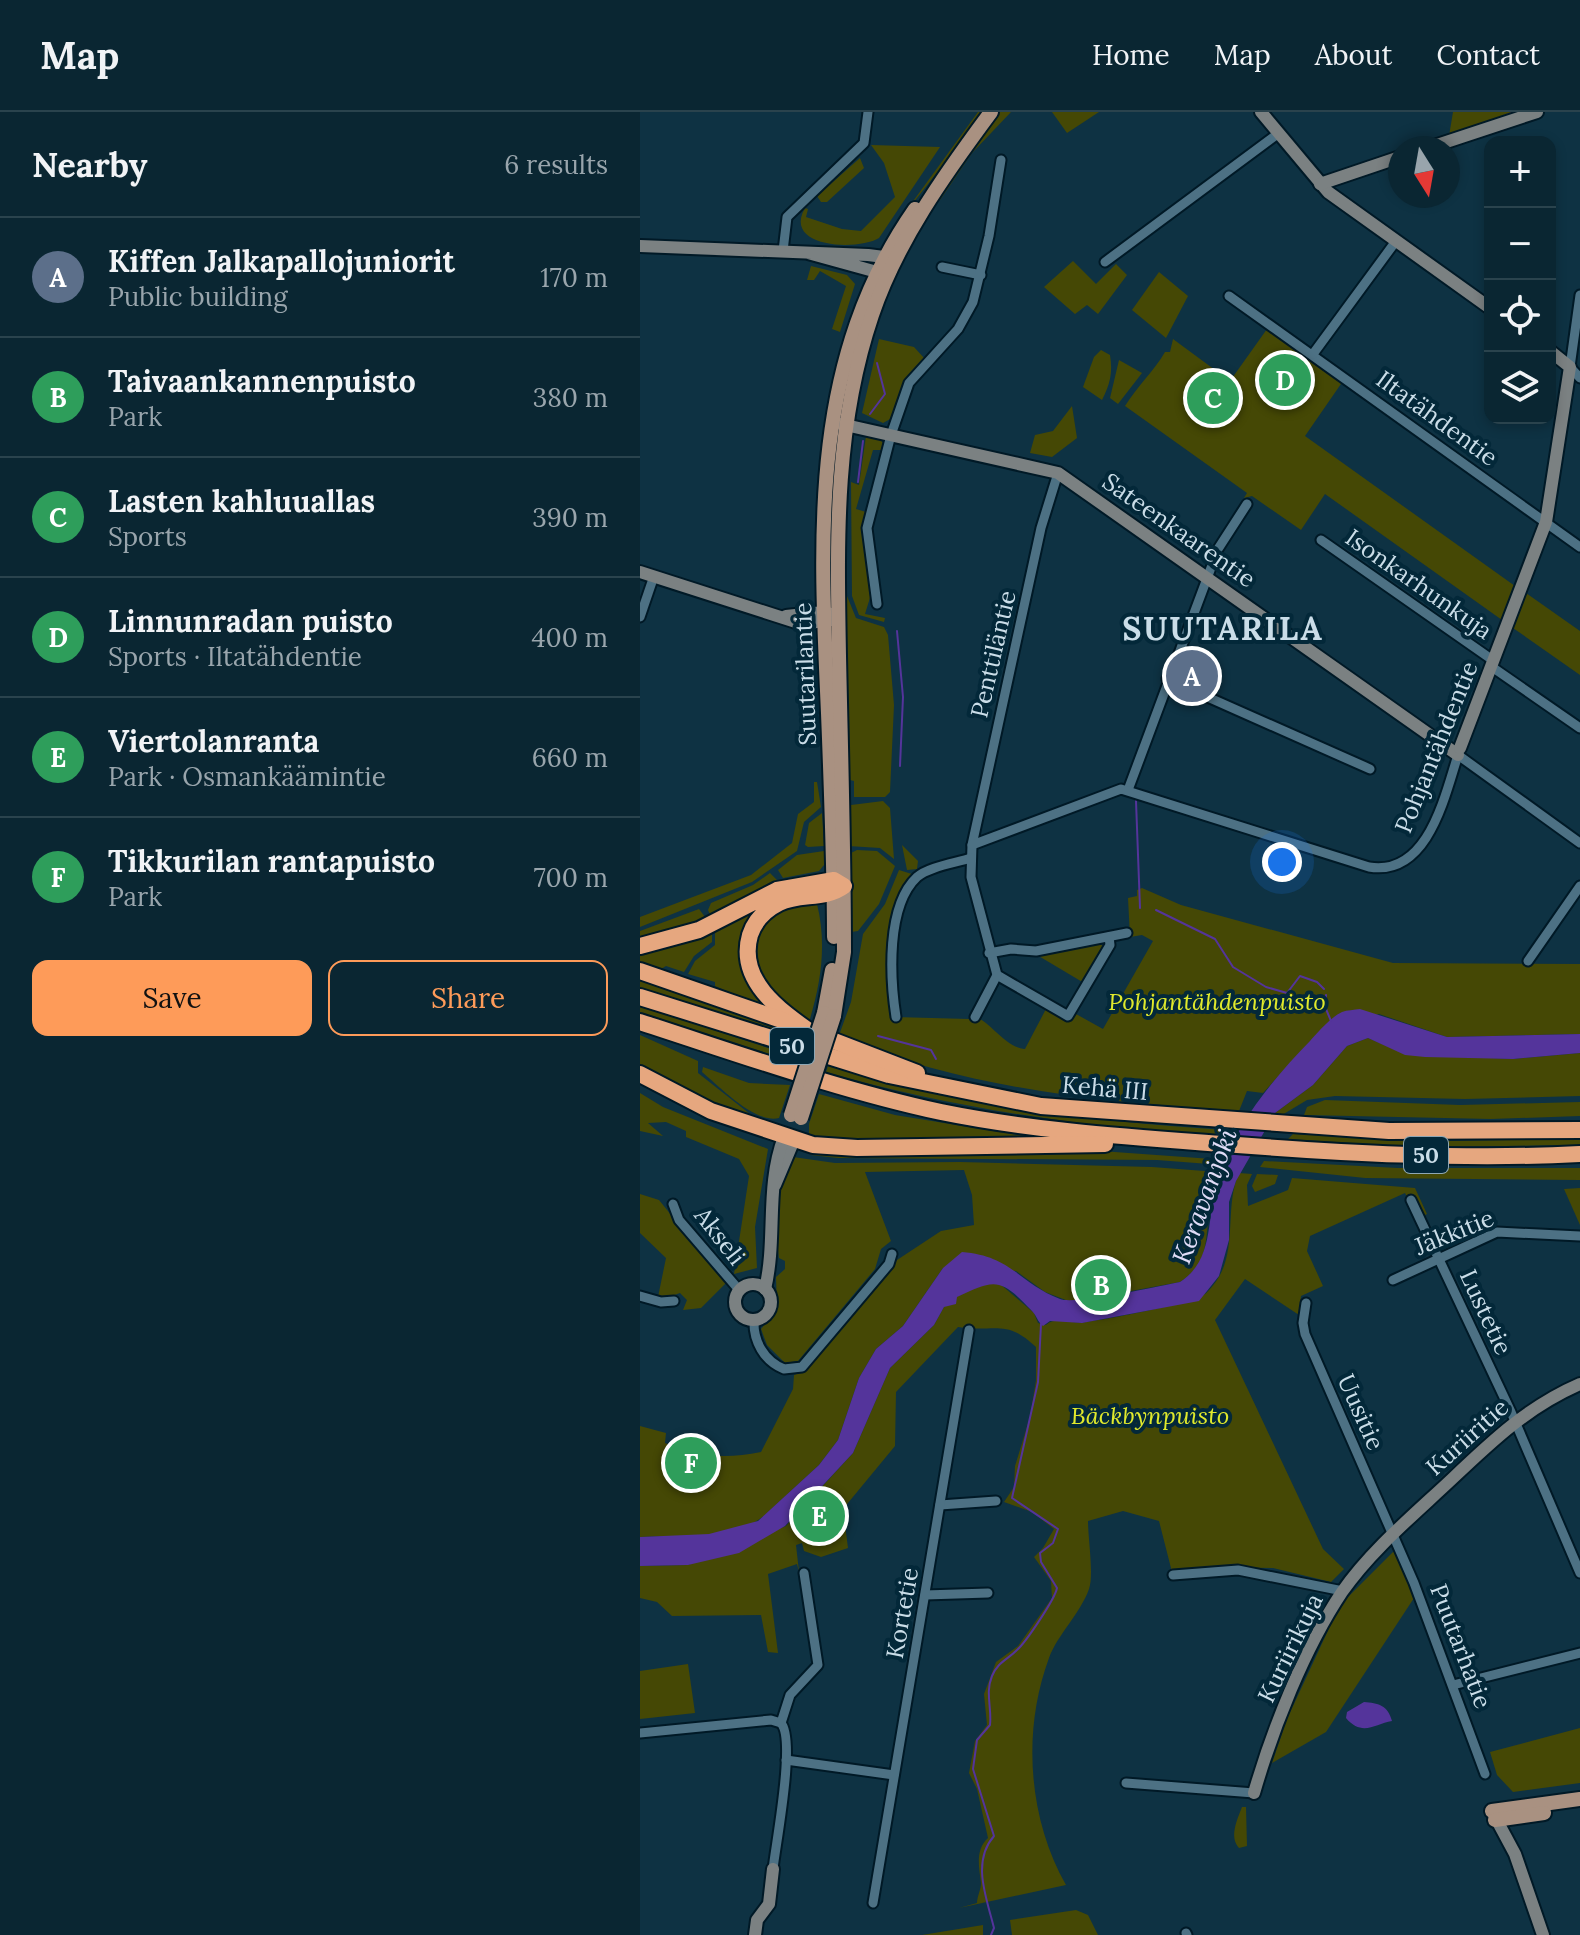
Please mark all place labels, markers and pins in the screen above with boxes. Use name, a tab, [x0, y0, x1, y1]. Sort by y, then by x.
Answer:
pin: D	[1259, 350, 1311, 410]
pin: C	[1187, 368, 1239, 428]
pin: A	[1166, 646, 1218, 706]
pin: B	[1075, 1255, 1127, 1315]
pin: F	[665, 1433, 717, 1493]
pin: E	[793, 1486, 845, 1546]

